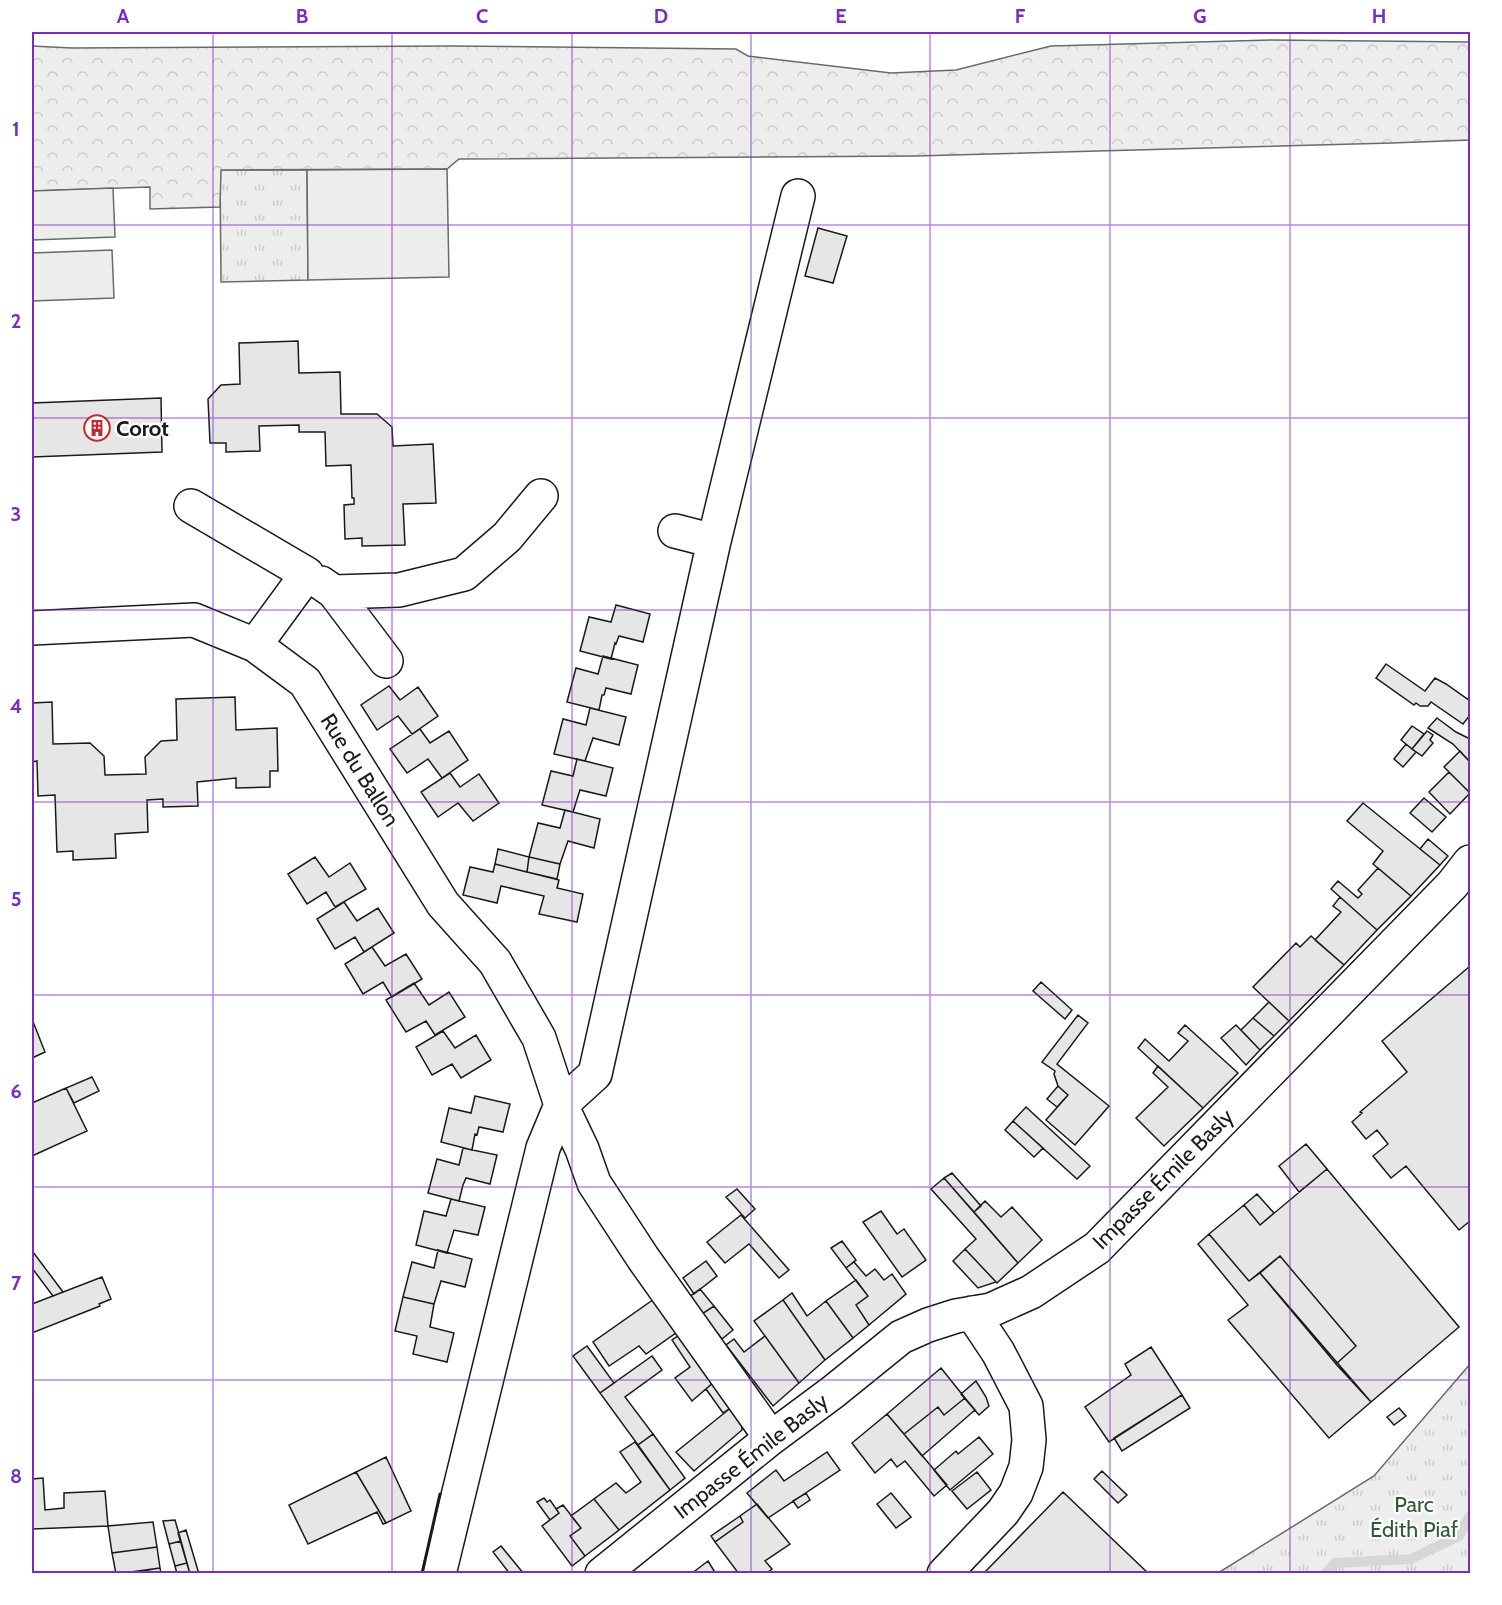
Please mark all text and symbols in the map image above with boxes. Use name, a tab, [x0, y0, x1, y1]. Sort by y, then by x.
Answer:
text: A	[117, 4, 130, 28]
text: B	[296, 4, 308, 28]
text: C	[476, 4, 488, 28]
text: D	[654, 4, 668, 28]
text: E	[835, 4, 847, 28]
text: F	[1015, 4, 1026, 28]
text: G	[1193, 4, 1207, 28]
text: H	[1372, 4, 1386, 28]
text: 1	[12, 117, 20, 141]
text: 2	[11, 309, 21, 333]
building icon: Corot	[82, 413, 112, 443]
place label: Corot	[116, 415, 169, 442]
text: 3	[11, 502, 21, 526]
text: 4	[10, 694, 22, 718]
street label: Rue du Ballon	[315, 709, 405, 831]
text: 5	[11, 887, 21, 911]
text: 6	[10, 1079, 22, 1103]
street label: Impasse Émile Basly	[1087, 1103, 1239, 1255]
text: 7	[11, 1271, 22, 1295]
street label: Impasse Émile Basly	[669, 1387, 833, 1525]
text: 8	[10, 1464, 22, 1488]
park label: Parc Édith Piaf	[1370, 1491, 1458, 1543]

